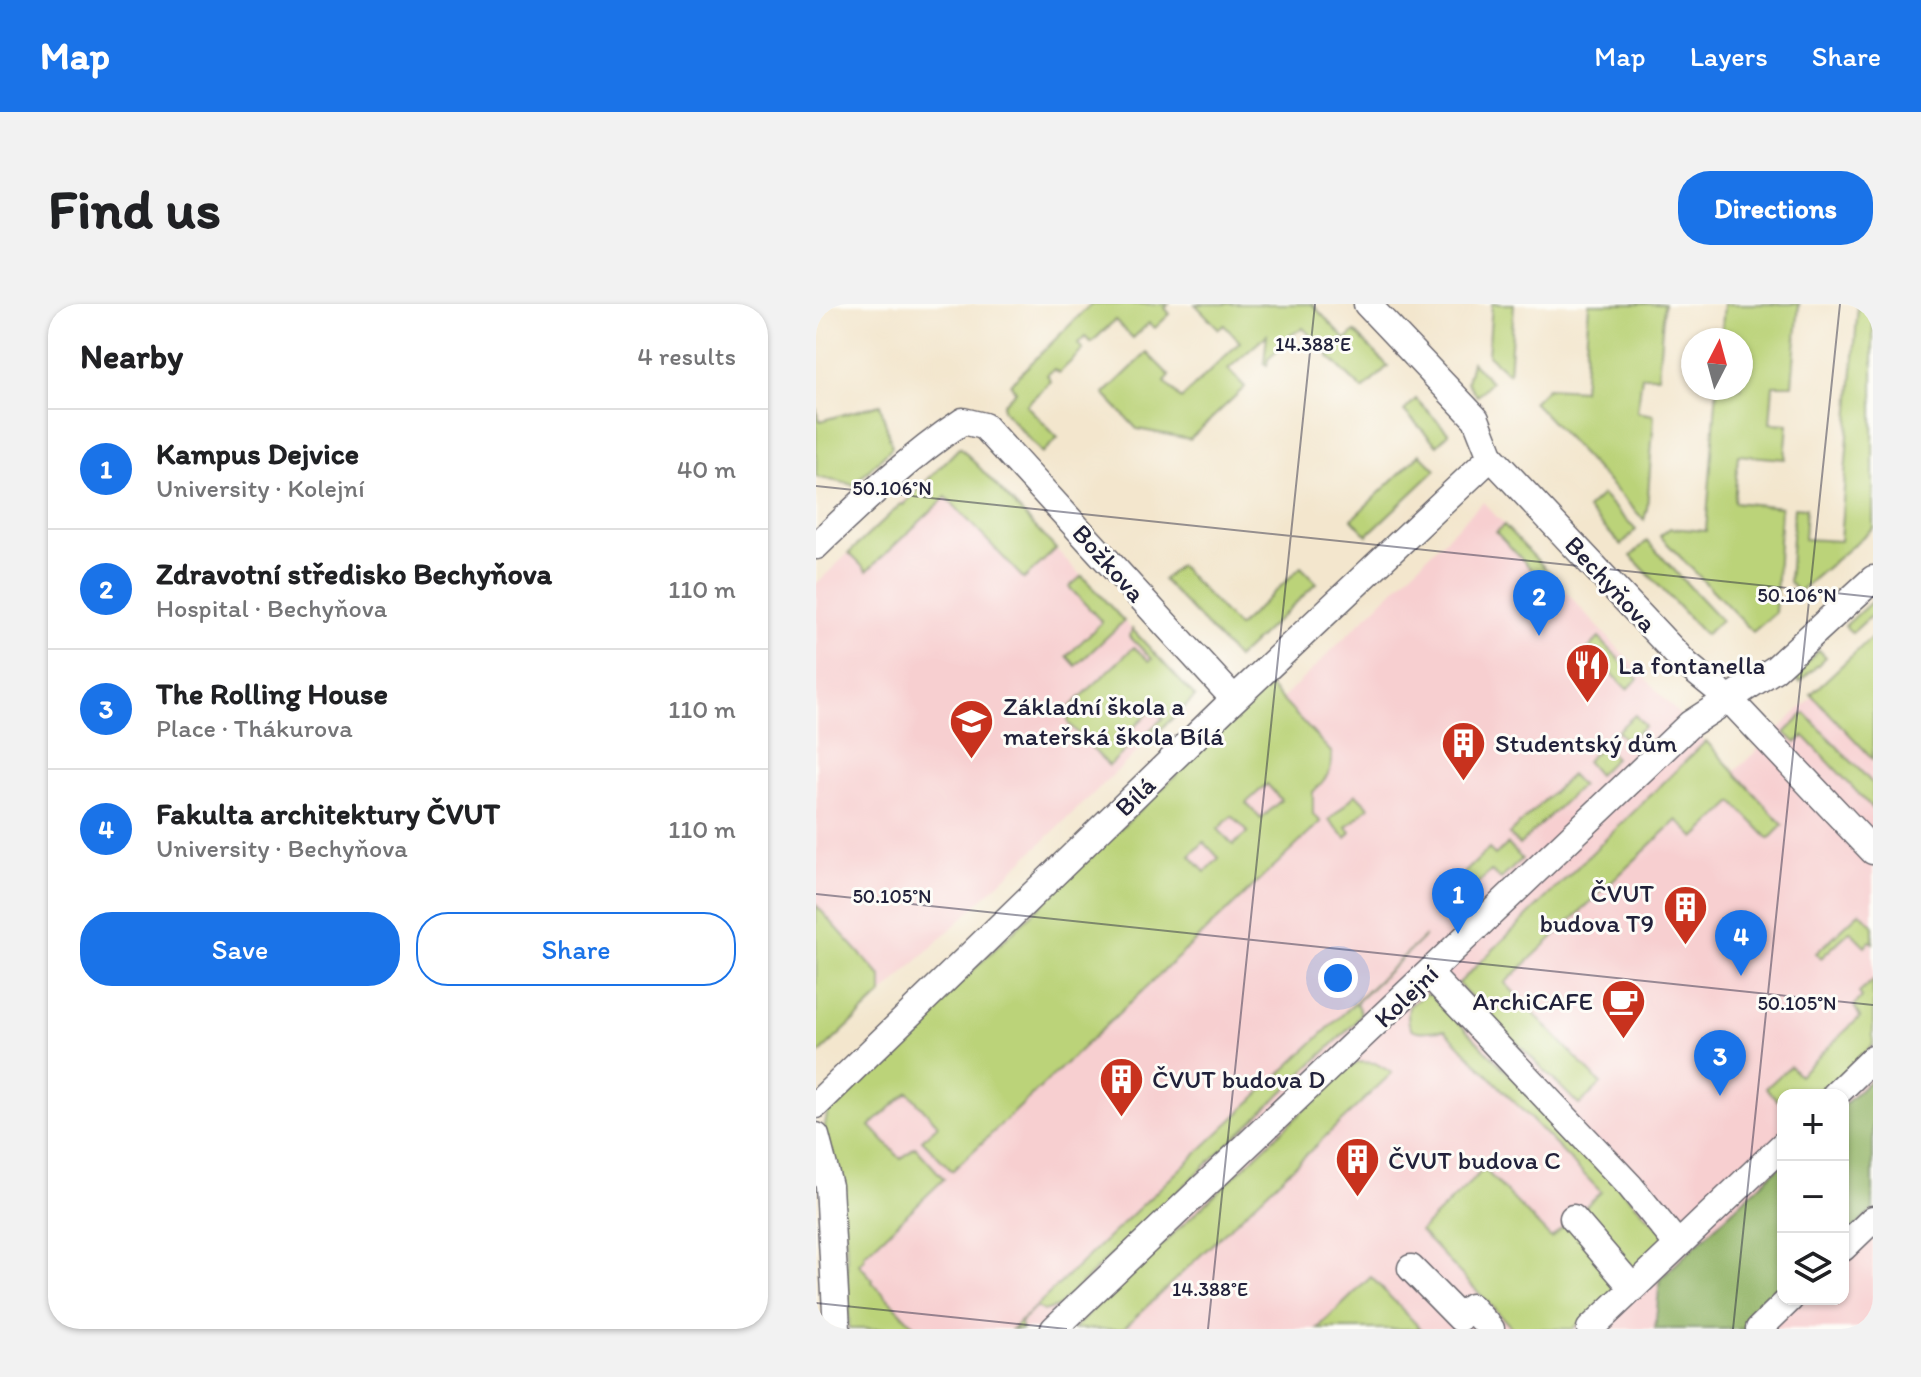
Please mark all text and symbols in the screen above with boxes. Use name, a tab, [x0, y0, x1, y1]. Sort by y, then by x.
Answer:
text: Map	[40, 33, 110, 79]
text: Map	[1594, 39, 1646, 73]
text: Layers	[1690, 39, 1768, 73]
text: Share	[1812, 39, 1881, 73]
button: Directions	[1678, 171, 1873, 245]
text: Find us	[48, 175, 221, 242]
north arrow	[1681, 328, 1753, 400]
text: 14.388°E	[1275, 332, 1351, 356]
text: Nearby	[80, 336, 183, 377]
text: 4 results	[637, 340, 736, 372]
text: Kampus Dejvice	[156, 435, 359, 472]
text: 1	[100, 453, 112, 485]
text: 40 m	[677, 453, 736, 485]
text: University · Kolejní	[156, 472, 365, 504]
text: 50.106°N	[852, 476, 932, 500]
street label: Božkova	[1066, 517, 1153, 609]
street label: Bechyňova	[1558, 529, 1664, 639]
text: Zdravotní středisko Bechyňova	[156, 555, 552, 592]
pin: 2	[1513, 570, 1565, 636]
text: 2	[99, 573, 113, 605]
text: 110 m	[668, 573, 736, 605]
text: 50.106°N	[1757, 583, 1837, 607]
text: Hospital · Bechyňova	[156, 592, 387, 624]
restaurant icon: La fontanella	[1563, 641, 1611, 704]
place label: La fontanella	[1618, 649, 1766, 681]
text: The Rolling House	[156, 675, 388, 712]
place label: Základní škola a mateřská škola Bílá	[1003, 690, 1224, 752]
text: 3	[99, 693, 113, 725]
text: 110 m	[668, 693, 736, 725]
school or university icon: Základní škola a mateřská škola Bílá	[948, 697, 996, 760]
text: Place · Thákurova	[156, 712, 353, 744]
building icon: Studentský dům	[1440, 719, 1488, 782]
place label: Studentský dům	[1495, 727, 1677, 759]
street label: Bílá	[1108, 769, 1162, 823]
text: Fakulta architektury ČVUT	[156, 795, 500, 832]
text: 4	[98, 813, 114, 845]
text: 110 m	[668, 813, 736, 845]
text: University · Bechyňova	[156, 832, 408, 864]
pin: 1	[1432, 868, 1484, 934]
place label: ČVUT budova T9	[1539, 877, 1654, 939]
text: 50.105°N	[852, 884, 932, 908]
building icon: ČVUT budova T9	[1661, 884, 1709, 947]
pin: 4	[1715, 910, 1767, 976]
button: Save	[80, 912, 400, 986]
button: Share	[416, 912, 736, 986]
street label: Kolejní	[1367, 957, 1445, 1034]
your location	[1318, 958, 1358, 998]
cafe icon: ArchiCAFE	[1600, 977, 1648, 1040]
place label: ArchiCAFE	[1472, 985, 1593, 1017]
text: 50.105°N	[1757, 991, 1837, 1015]
pin: 3	[1694, 1030, 1746, 1096]
building icon: ČVUT budova D	[1097, 1055, 1145, 1118]
place label: ČVUT budova D	[1152, 1063, 1325, 1095]
map controls	[1777, 1089, 1849, 1305]
button: +	[1777, 1089, 1849, 1161]
building icon: ČVUT budova C	[1333, 1136, 1381, 1199]
place label: ČVUT budova C	[1388, 1144, 1561, 1176]
button: −	[1777, 1161, 1849, 1233]
button: layers	[1777, 1233, 1849, 1305]
text: 14.388°E	[1172, 1277, 1248, 1301]

